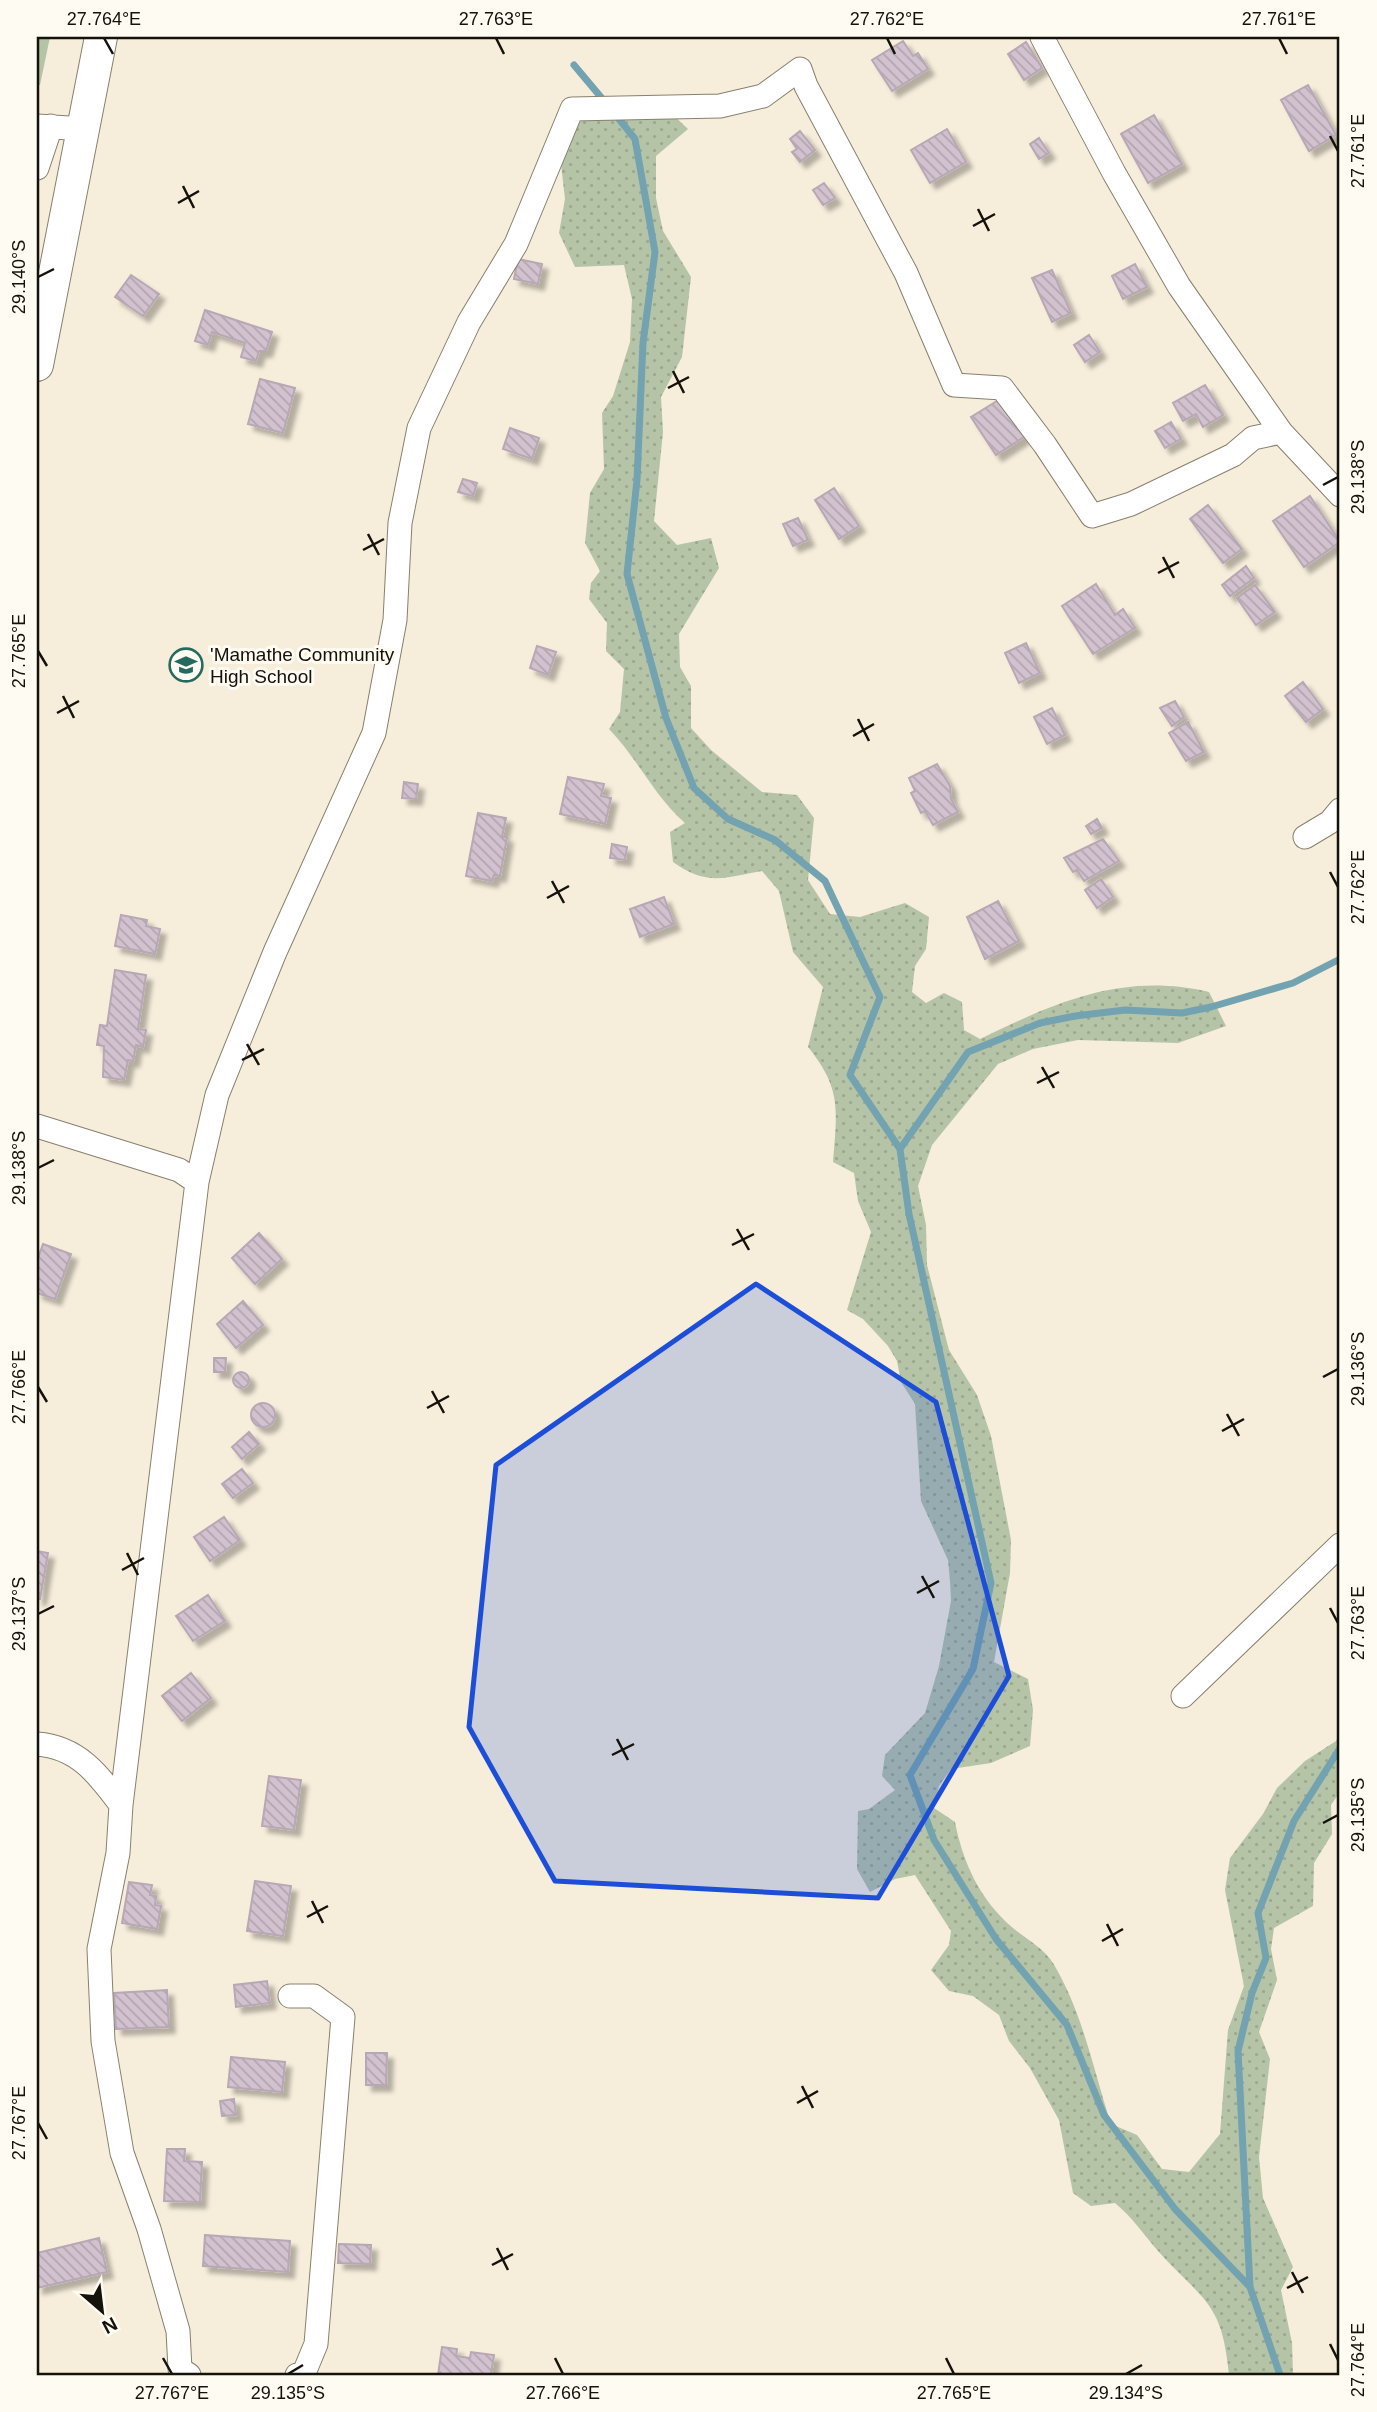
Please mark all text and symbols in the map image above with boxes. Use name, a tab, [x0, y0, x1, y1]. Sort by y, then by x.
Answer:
text: 27.764°E	[67, 9, 141, 29]
text: 27.763°E	[459, 9, 533, 29]
text: 27.762°E	[850, 9, 924, 29]
text: 27.761°E	[1242, 9, 1316, 29]
text: 27.761°E	[1348, 114, 1368, 188]
text: 29.140°S	[9, 240, 29, 314]
text: 29.138°S	[1348, 440, 1368, 514]
text: 27.765°E	[9, 614, 29, 688]
place label: 'Mamathe Community High School	[210, 644, 395, 687]
school or university icon: 'Mamathe Community High School	[167, 646, 205, 684]
text: 27.762°E	[1348, 850, 1368, 924]
text: 29.138°S	[9, 1131, 29, 1205]
text: 29.136°S	[1348, 1332, 1368, 1406]
text: 27.766°E	[9, 1350, 29, 1424]
text: 29.137°S	[9, 1577, 29, 1651]
text: 27.763°E	[1348, 1586, 1368, 1660]
text: 29.135°S	[1348, 1778, 1368, 1852]
text: 27.767°E	[9, 2086, 29, 2160]
north arrow	[66, 2276, 136, 2346]
text: N	[99, 2313, 121, 2338]
text: 27.764°E	[1348, 2323, 1368, 2397]
text: 27.767°E	[135, 2383, 209, 2403]
text: 29.135°S	[251, 2383, 325, 2403]
text: 27.766°E	[526, 2383, 600, 2403]
text: 27.765°E	[917, 2383, 991, 2403]
text: 29.134°S	[1089, 2383, 1163, 2403]

